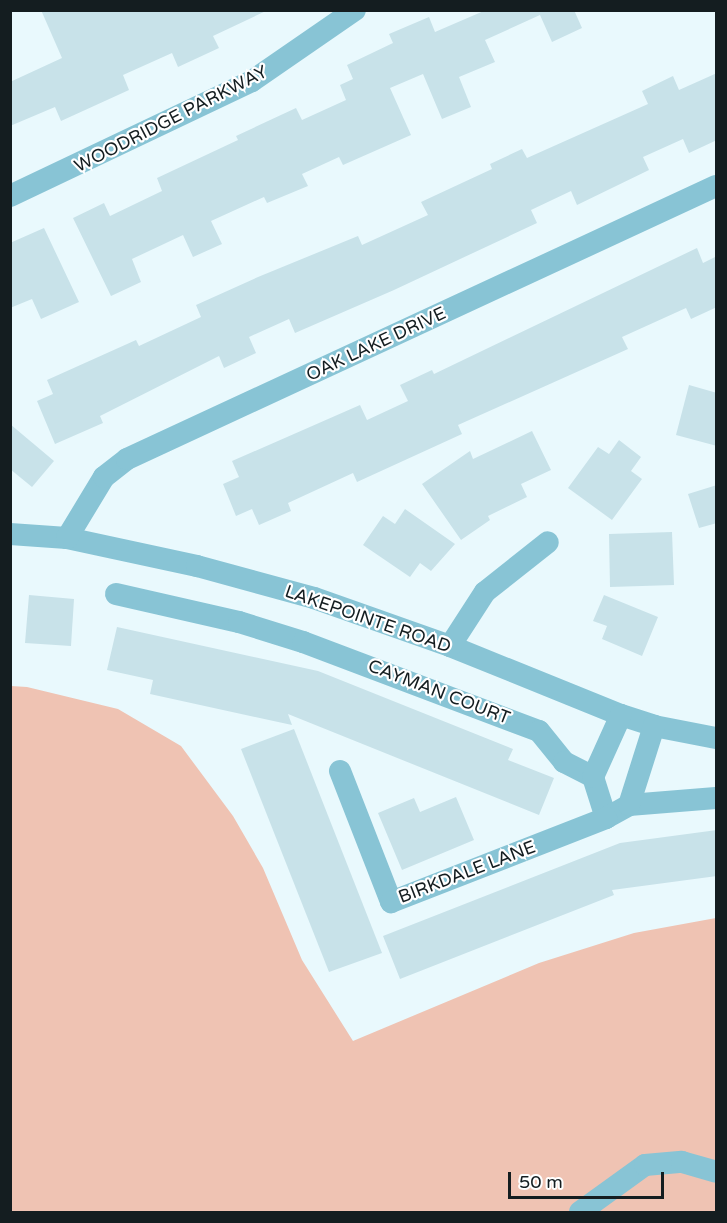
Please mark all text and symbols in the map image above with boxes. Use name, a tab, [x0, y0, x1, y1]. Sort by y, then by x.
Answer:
street label: WOODRIDGE PARKWAY	[71, 61, 271, 177]
street label: OAK LAKE DRIVE	[303, 302, 449, 386]
street label: LAKEPOINTE ROAD	[282, 580, 454, 658]
street label: CAYMAN COURT	[365, 655, 513, 729]
street label: BIRKDALE LANE	[395, 836, 539, 908]
scale bar	[511, 1160, 667, 1198]
text: 50 m	[519, 1171, 563, 1193]

